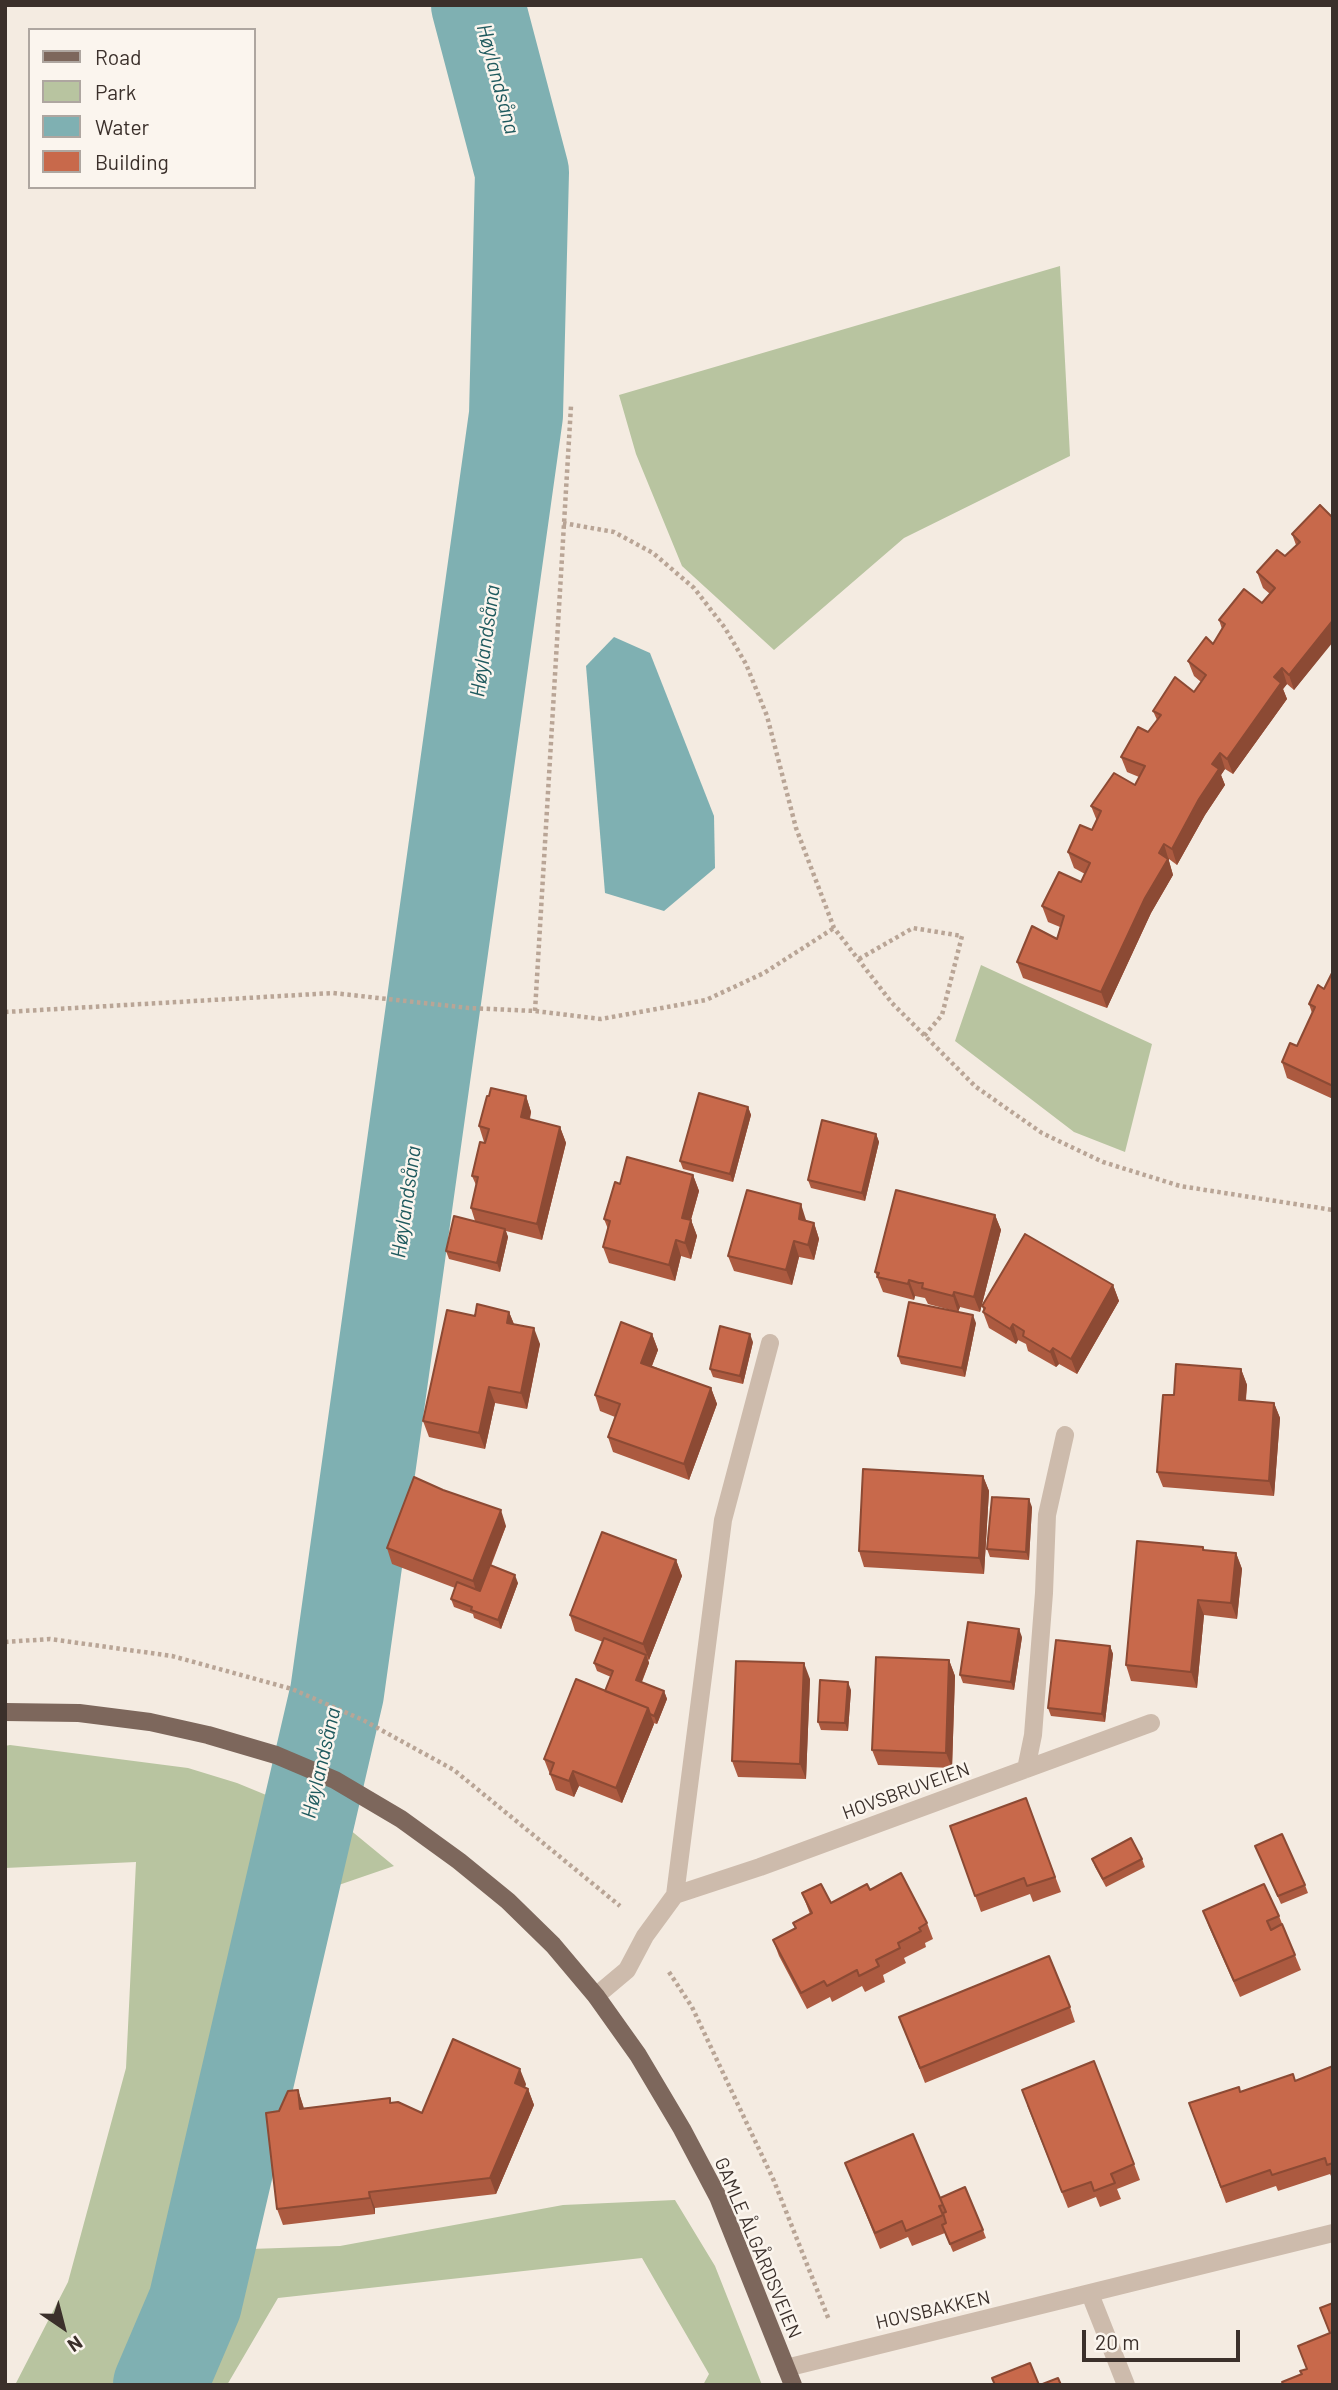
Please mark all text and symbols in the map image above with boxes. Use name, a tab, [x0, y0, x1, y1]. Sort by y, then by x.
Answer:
water label: Høylandsåna	[471, 21, 525, 137]
legend	[28, 28, 256, 189]
text: Road	[95, 44, 141, 69]
text: Park	[95, 79, 136, 104]
text: Water	[95, 114, 149, 139]
text: Building	[95, 149, 169, 174]
water label: Høylandsåna	[465, 583, 505, 699]
water label: Høylandsåna	[386, 1144, 426, 1260]
water label: Høylandsåna	[296, 1705, 346, 1821]
street label: HOVSBRUVEIEN	[839, 1757, 973, 1825]
street label: GAMLE ÅLGÅRDSVEIEN	[710, 2154, 806, 2342]
street label: HOVSBAKKEN	[874, 2286, 992, 2334]
north arrow	[28, 2292, 98, 2362]
scale bar	[1086, 2316, 1244, 2360]
text: 20 m	[1095, 2329, 1140, 2354]
text: N	[64, 2332, 87, 2358]

